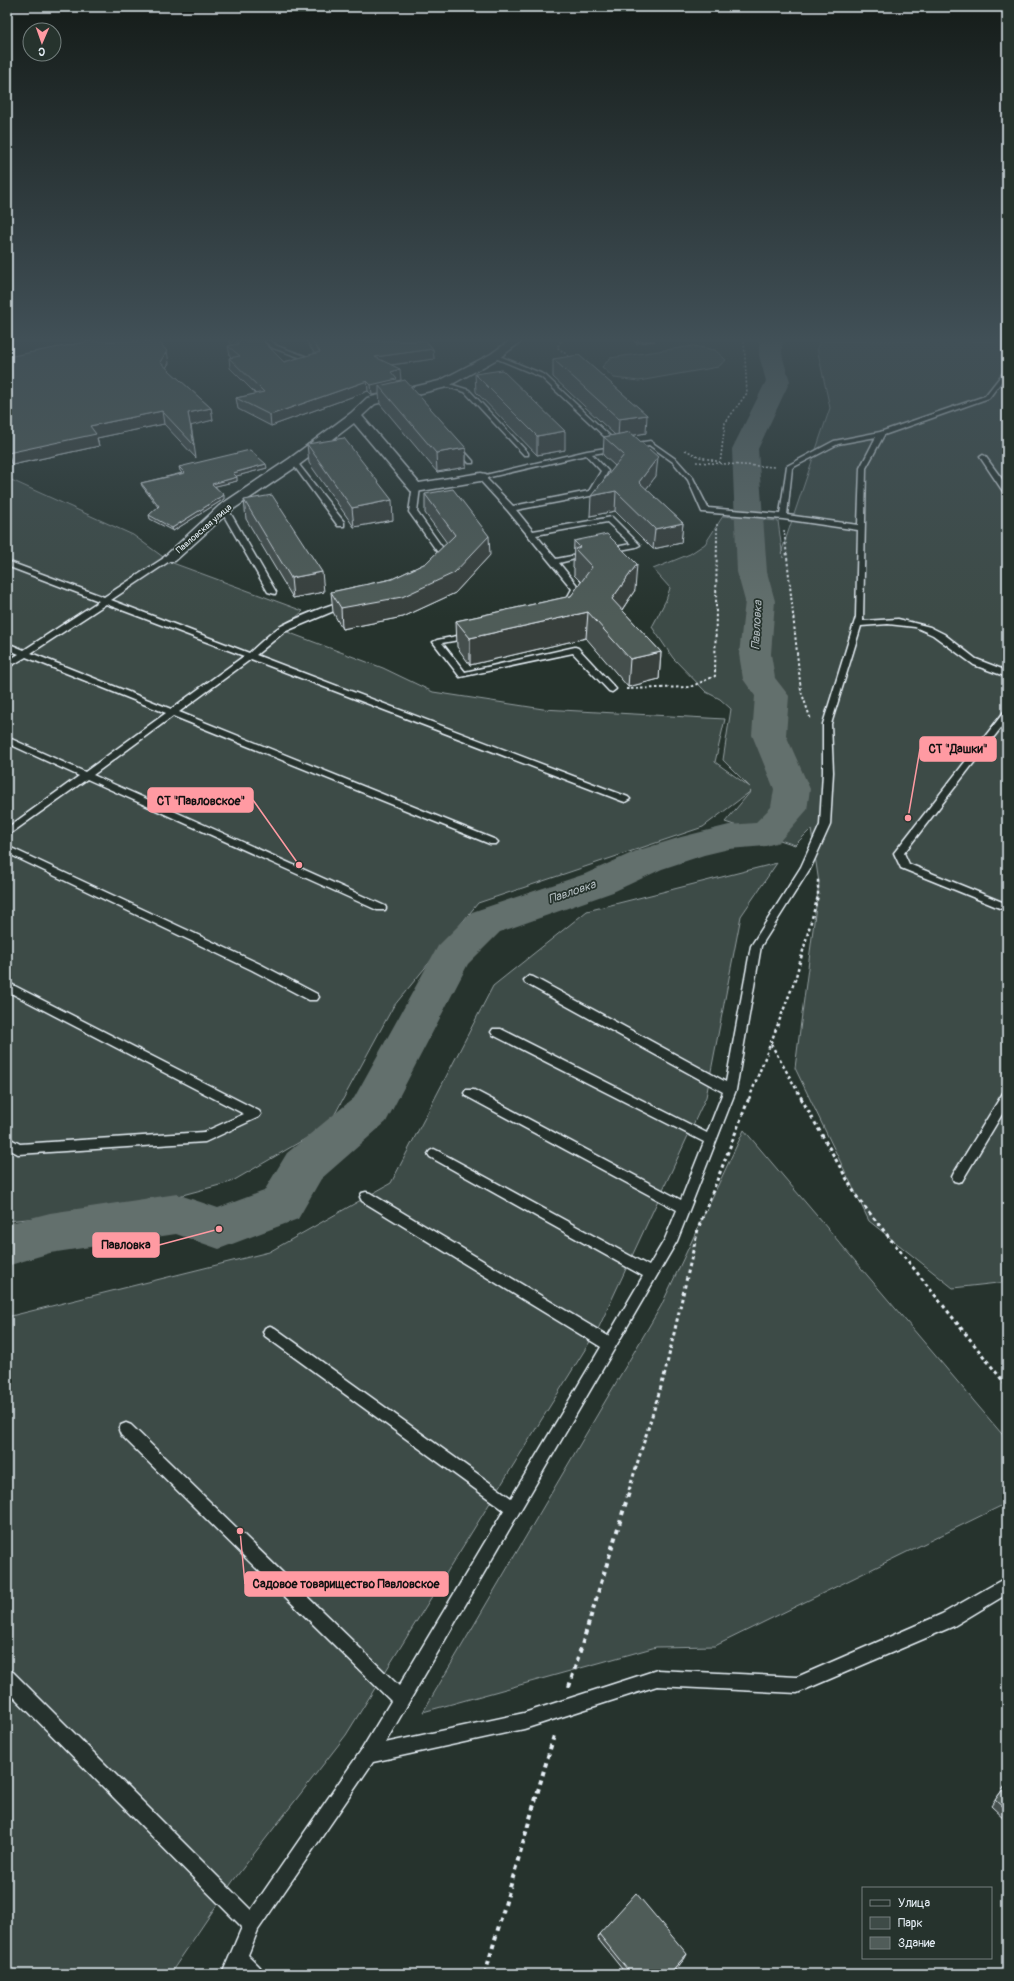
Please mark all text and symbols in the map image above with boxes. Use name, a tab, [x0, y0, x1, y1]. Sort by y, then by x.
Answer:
north arrow	[22, 22, 62, 62]
text: С	[38, 45, 45, 58]
street label: Павловская улица	[174, 502, 234, 556]
water label: Павловка	[748, 599, 766, 650]
callout: СТ "Дашки"	[920, 737, 996, 761]
text: СТ "Дашки"	[928, 742, 988, 757]
callout: СТ "Павловское"	[148, 788, 253, 812]
text: СТ "Павловское"	[157, 794, 245, 809]
water label: Павловка	[546, 876, 599, 907]
callout: Павловка	[93, 1233, 159, 1257]
text: Павловка	[101, 1238, 151, 1253]
callout: Садовое товарищество Павловское	[245, 1572, 448, 1596]
text: Садовое товарищество Павловское	[253, 1577, 441, 1592]
legend	[862, 1887, 992, 1959]
text: Улица	[898, 1896, 930, 1911]
text: Парк	[898, 1916, 923, 1931]
text: Здание	[898, 1936, 935, 1951]

